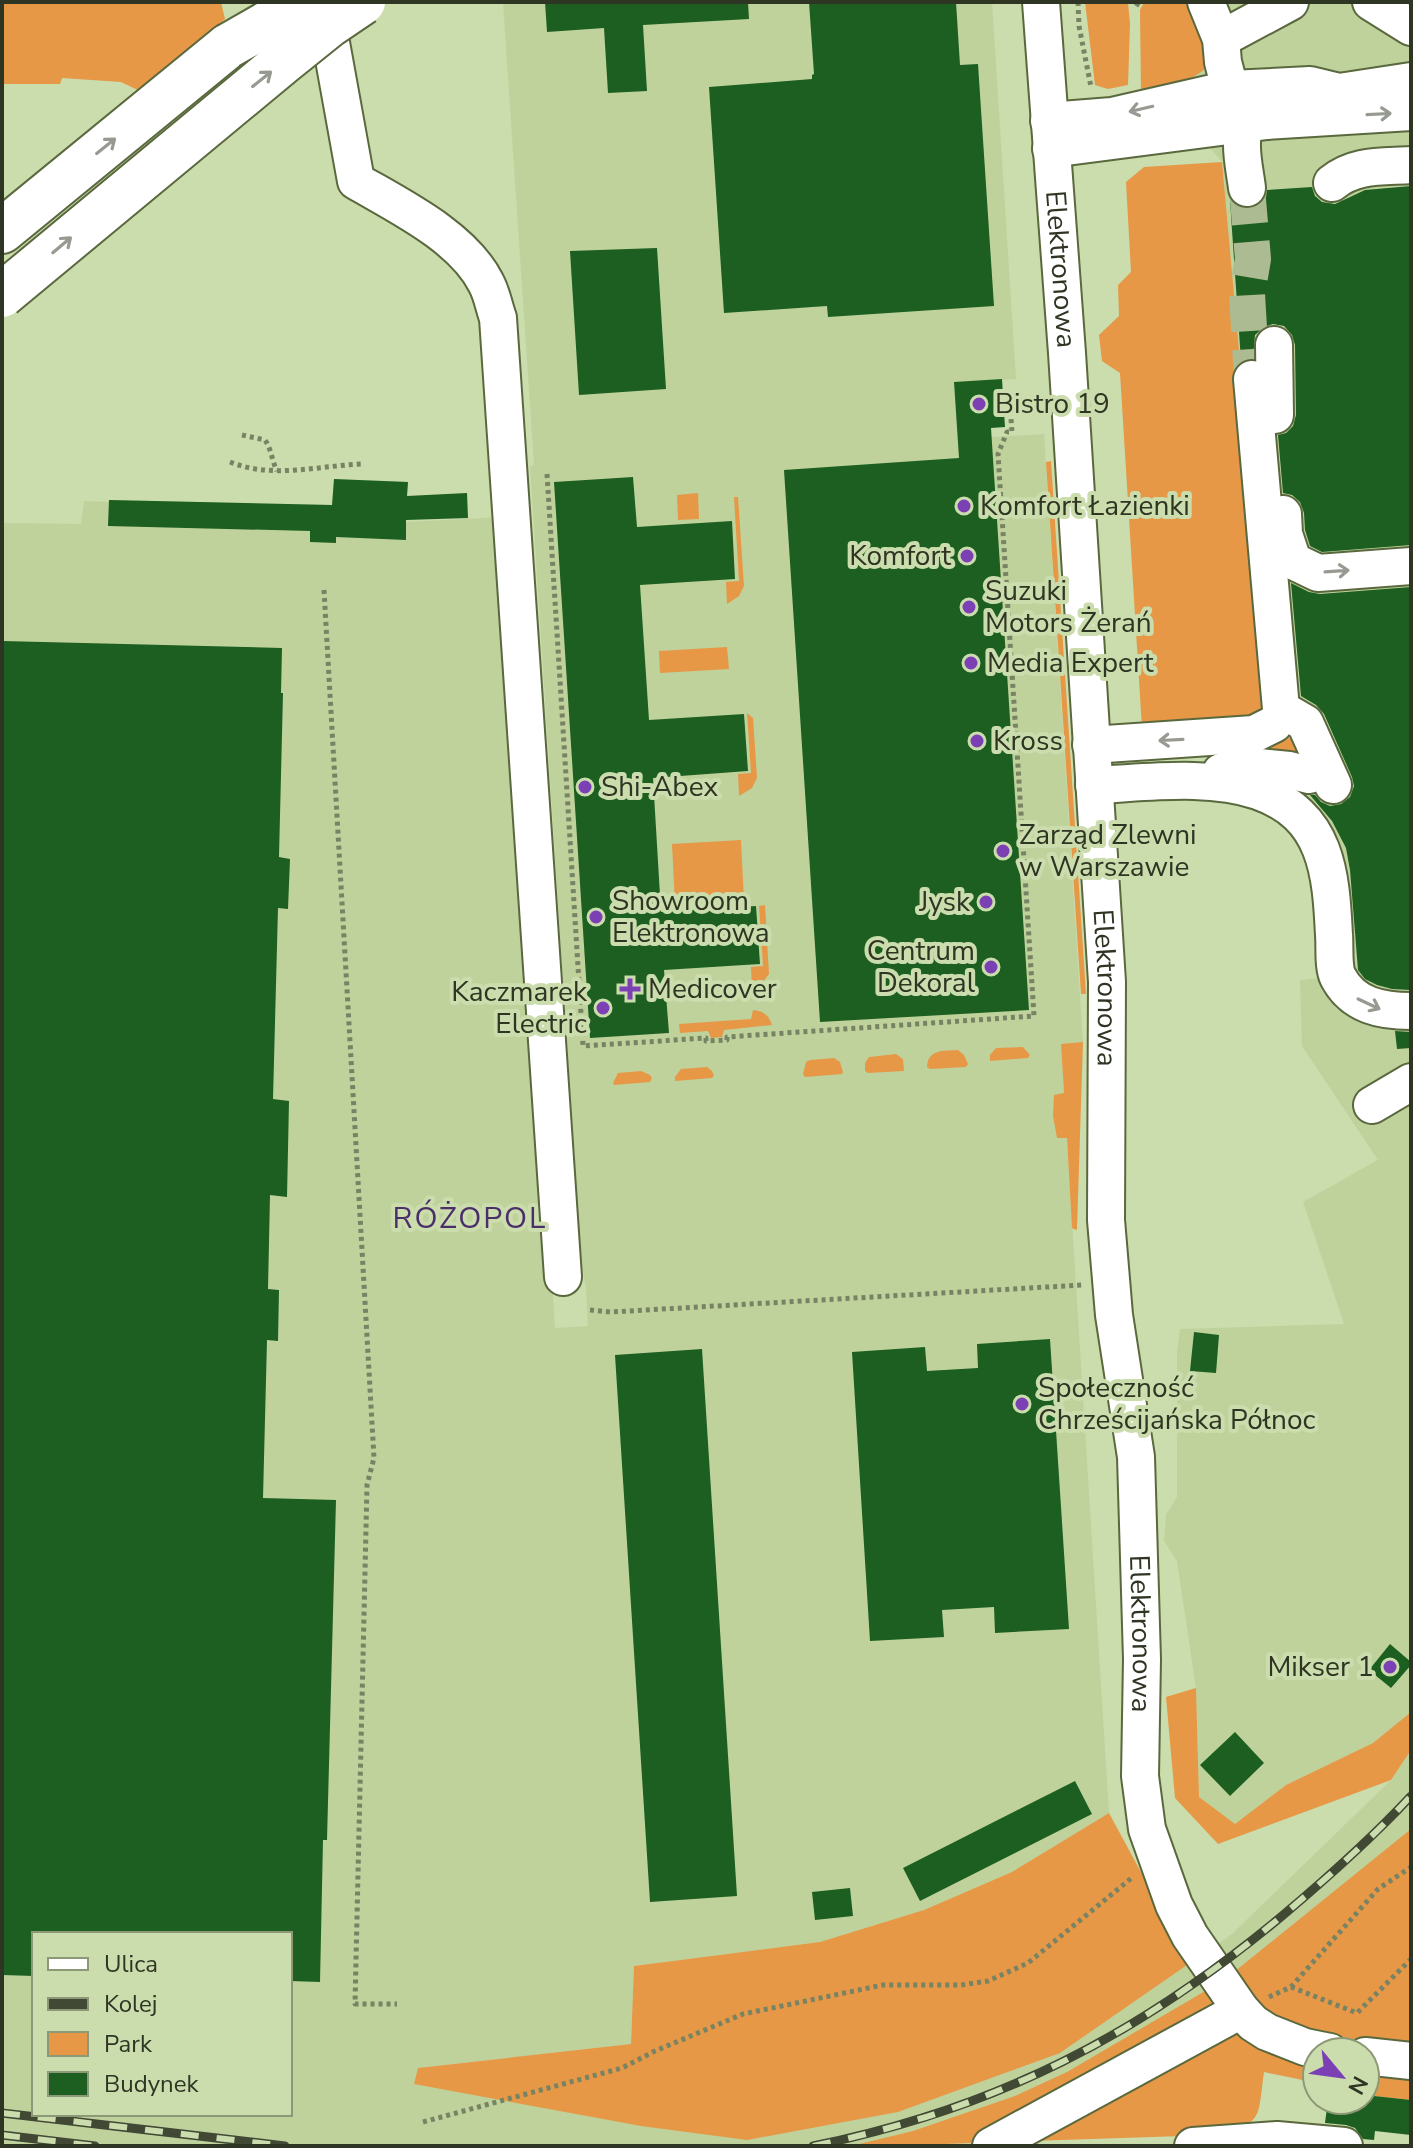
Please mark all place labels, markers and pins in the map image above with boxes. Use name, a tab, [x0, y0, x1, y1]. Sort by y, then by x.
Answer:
place label: Bistro 19	[995, 385, 1110, 423]
marker: Bistro 19	[970, 395, 988, 413]
place label: Komfort Łazienki	[980, 487, 1190, 525]
marker: Komfort Łazienki	[955, 497, 973, 515]
place label: Komfort	[849, 537, 951, 575]
marker: Komfort	[958, 547, 976, 565]
place label: Suzuki Motors Żerań	[985, 572, 1152, 642]
marker: Suzuki Motors Żerań	[960, 598, 978, 616]
place label: Media Expert	[987, 644, 1154, 682]
marker: Media Expert	[962, 654, 980, 672]
place label: Kross	[993, 722, 1063, 760]
marker: Kross	[968, 732, 986, 750]
place label: Shi-Abex	[601, 768, 718, 806]
marker: Shi-Abex	[576, 778, 594, 796]
place label: Zarząd Zlewni w Warszawie	[1019, 816, 1197, 886]
marker: Zarząd Zlewni w Warszawie	[994, 842, 1012, 860]
place label: Showroom Elektronowa	[612, 882, 770, 952]
place label: Jysk	[918, 883, 971, 921]
marker: Jysk	[977, 893, 995, 911]
marker: Showroom Elektronowa	[587, 908, 605, 926]
place label: Centrum Dekoral	[867, 932, 976, 1002]
marker: Centrum Dekoral	[982, 958, 1000, 976]
place label: Medicover	[648, 970, 777, 1008]
place label: Kaczmarek Electric	[451, 973, 588, 1043]
marker: Medicover	[619, 978, 641, 1000]
marker: Kaczmarek Electric	[594, 999, 612, 1017]
place label: Społeczność Chrześcijańska Północ	[1038, 1369, 1315, 1439]
marker: Społeczność Chrześcijańska Północ	[1013, 1395, 1031, 1413]
place label: Mikser 1	[1267, 1648, 1374, 1686]
marker: Mikser 1	[1381, 1658, 1399, 1676]

